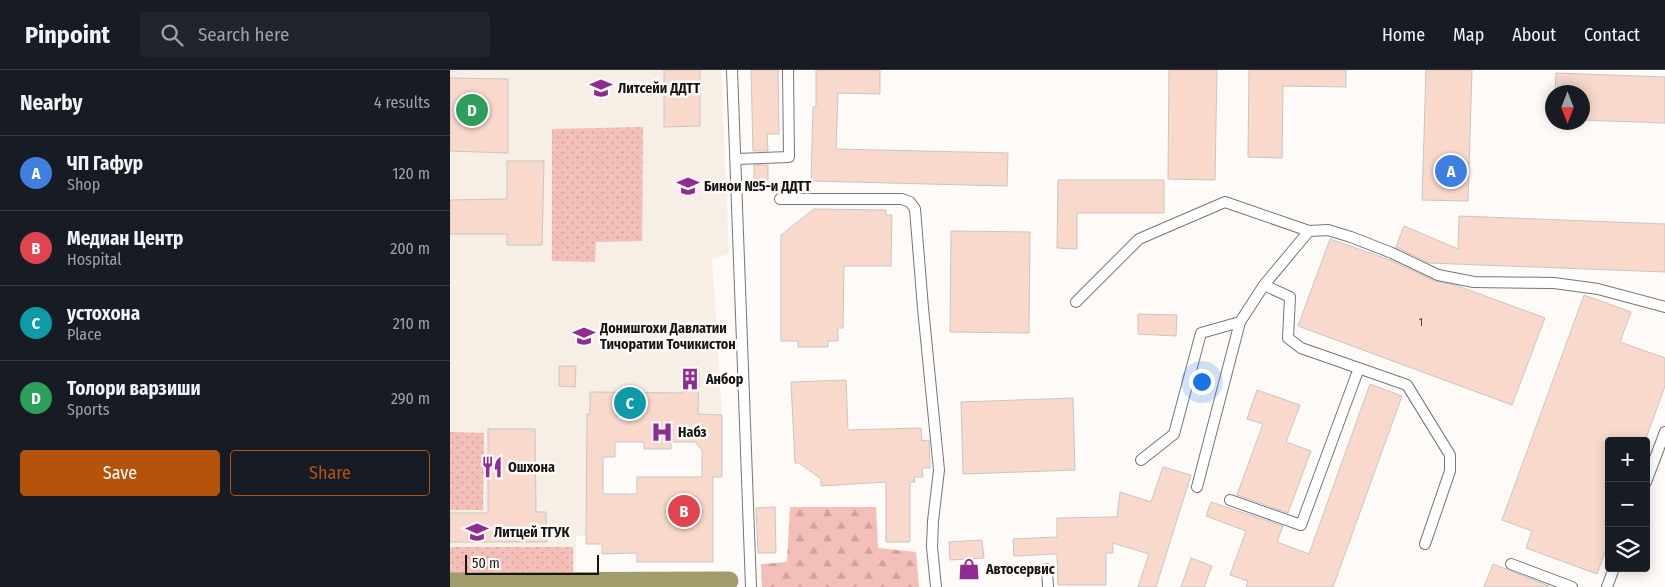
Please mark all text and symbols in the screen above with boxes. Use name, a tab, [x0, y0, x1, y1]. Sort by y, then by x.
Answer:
search box	[140, 12, 490, 57]
text: Pinpoint	[25, 21, 110, 49]
icon: search	[158, 21, 186, 49]
text: Search here	[198, 23, 289, 46]
text: Home	[1382, 24, 1425, 46]
text: Map	[1453, 24, 1484, 46]
text: About	[1512, 24, 1556, 46]
text: Contact	[1584, 24, 1640, 46]
school or university icon: Литсейи ДДТТ	[588, 75, 614, 101]
place label: Литсейи ДДТТ	[618, 80, 700, 97]
north arrow	[1545, 85, 1590, 130]
text: Nearby	[20, 90, 82, 116]
pin: D	[456, 91, 488, 129]
text: 4 results	[374, 93, 430, 112]
text: ЧП Гафур	[67, 152, 143, 175]
pin: A	[1435, 152, 1467, 190]
text: A	[32, 164, 40, 183]
text: 120 m	[392, 164, 430, 183]
school or university icon: Бинои №5-и ДДТТ	[675, 173, 701, 199]
text: Shop	[67, 175, 100, 194]
place label: Бинои №5-и ДДТТ	[704, 178, 811, 195]
text: Медиан Центр	[67, 227, 183, 250]
text: B	[32, 239, 40, 258]
text: 200 m	[390, 239, 430, 258]
text: Hospital	[67, 250, 122, 269]
text: устохона	[67, 302, 140, 325]
text: C	[32, 314, 40, 333]
text: 210 m	[393, 314, 430, 333]
house number: 1	[1419, 316, 1423, 329]
place label: Донишгохи Давлатии Тичоратии Точикистон	[599, 320, 736, 353]
school or university icon: Донишгохи Давлатии Тичоратии Точикистон	[571, 323, 597, 349]
text: Place	[67, 325, 102, 344]
building icon: Анбор	[677, 366, 703, 392]
your location	[1189, 369, 1215, 395]
place label: Анбор	[705, 371, 744, 388]
text: Толори варзиши	[67, 377, 201, 400]
pin: C	[614, 384, 646, 422]
text: D	[31, 389, 41, 408]
text: 290 m	[391, 389, 430, 408]
text: Sports	[67, 400, 110, 419]
hospital icon: Набз	[649, 419, 675, 445]
place label: Набз	[678, 424, 707, 441]
map controls	[1605, 437, 1650, 572]
button: +	[1605, 437, 1650, 482]
button: Save	[20, 450, 220, 496]
button: Share	[230, 450, 430, 496]
restaurant icon: Ошхона	[479, 454, 505, 480]
place label: Ошхона	[508, 459, 555, 476]
button: −	[1605, 482, 1650, 527]
pin: B	[668, 492, 700, 530]
school or university icon: Литцей ТГУК	[464, 519, 490, 545]
place label: Литцей ТГУК	[494, 524, 570, 541]
button: layers	[1605, 527, 1650, 572]
scale bar	[465, 552, 599, 575]
text: 50 m	[472, 555, 500, 572]
shop icon: Автосервис	[956, 556, 982, 582]
place label: Автосервис	[985, 561, 1056, 578]

